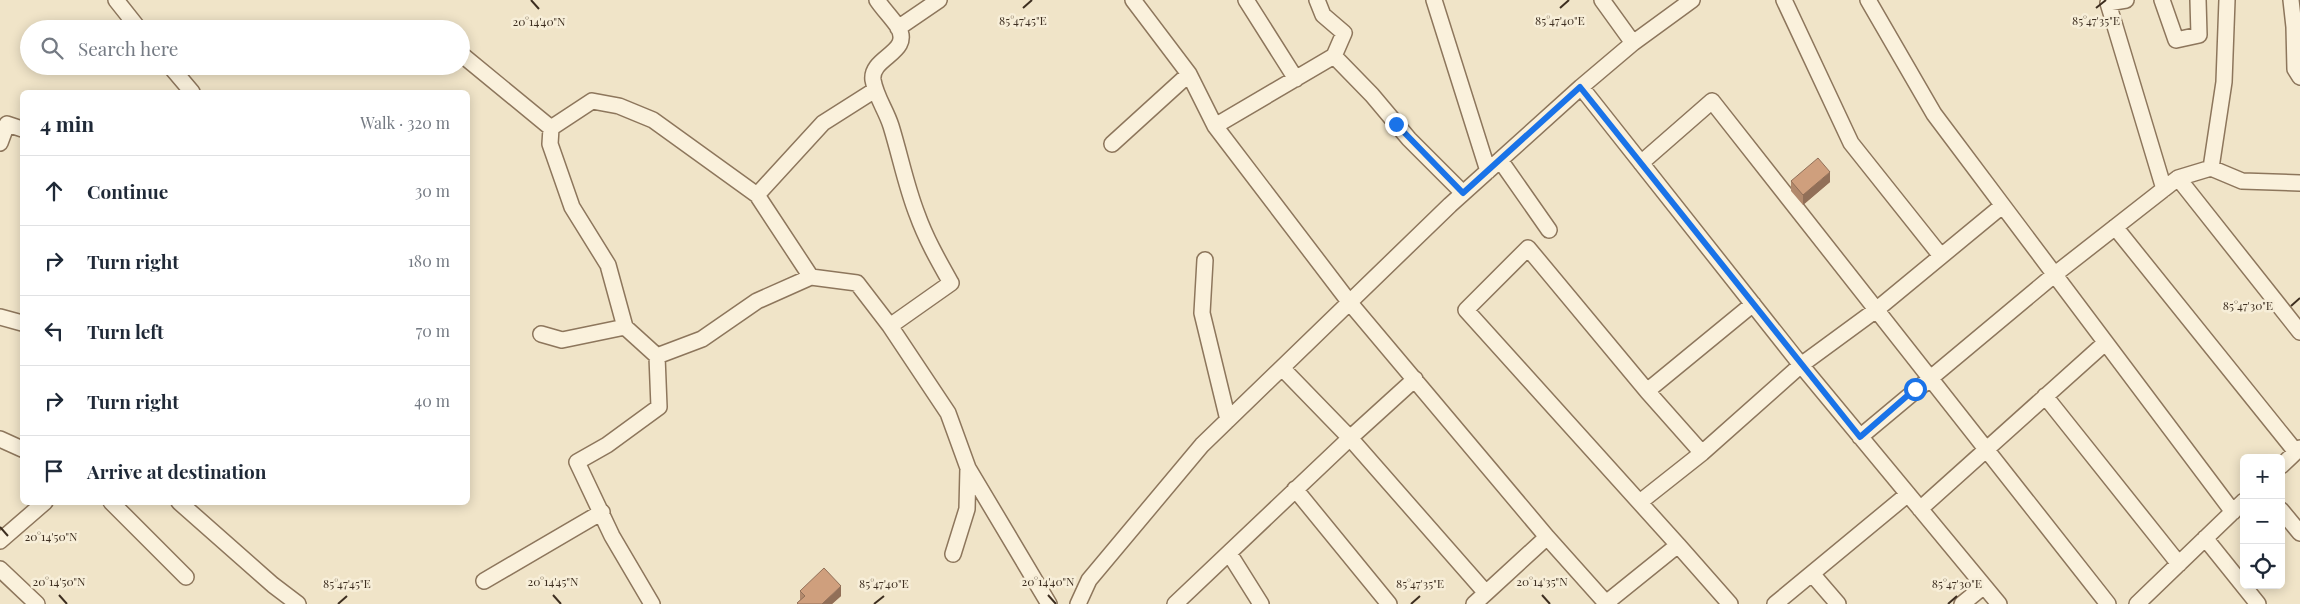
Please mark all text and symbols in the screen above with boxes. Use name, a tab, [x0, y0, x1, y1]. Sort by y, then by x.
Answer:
text: 85°47'45"E	[999, 12, 1047, 28]
text: 85°47'40"E	[1535, 12, 1585, 28]
text: 85°47'35"E	[2072, 12, 2120, 28]
text: 20°14'40"N	[512, 13, 566, 29]
search box	[20, 20, 470, 75]
icon: search	[38, 34, 66, 62]
text: Search here	[78, 35, 178, 61]
text: 4 min	[40, 109, 94, 137]
text: Walk · 320 m	[360, 112, 450, 133]
route end	[1385, 113, 1408, 136]
icon: ahead	[40, 177, 68, 205]
text: Continue	[87, 178, 168, 204]
text: 30 m	[415, 180, 450, 201]
icon: right	[40, 247, 68, 275]
text: Turn right	[87, 248, 179, 274]
text: 180 m	[408, 250, 450, 271]
text: 85°47'30"E	[2223, 297, 2273, 313]
icon: left	[40, 317, 68, 345]
text: Turn left	[87, 318, 164, 344]
text: 70 m	[416, 320, 450, 341]
route start	[1904, 378, 1927, 401]
icon: right	[40, 387, 68, 415]
text: Turn right	[87, 388, 179, 414]
text: 40 m	[414, 390, 450, 411]
map controls	[2240, 454, 2285, 589]
button: +	[2240, 454, 2285, 499]
icon: arrive	[40, 457, 68, 485]
text: Arrive at destination	[87, 458, 267, 484]
button: −	[2240, 499, 2285, 544]
text: 20°14'50"N	[25, 528, 78, 544]
button: locate	[2240, 544, 2285, 589]
text: 20°14'50"N	[33, 573, 86, 589]
text: 20°14'45"N	[528, 573, 579, 589]
text: 20°14'40"N	[1021, 573, 1075, 589]
text: 20°14'35"N	[1516, 573, 1568, 589]
text: 85°47'45"E	[323, 575, 371, 591]
text: 85°47'40"E	[859, 575, 909, 591]
text: 85°47'35"E	[1396, 575, 1444, 591]
text: 85°47'30"E	[1932, 575, 1982, 591]

